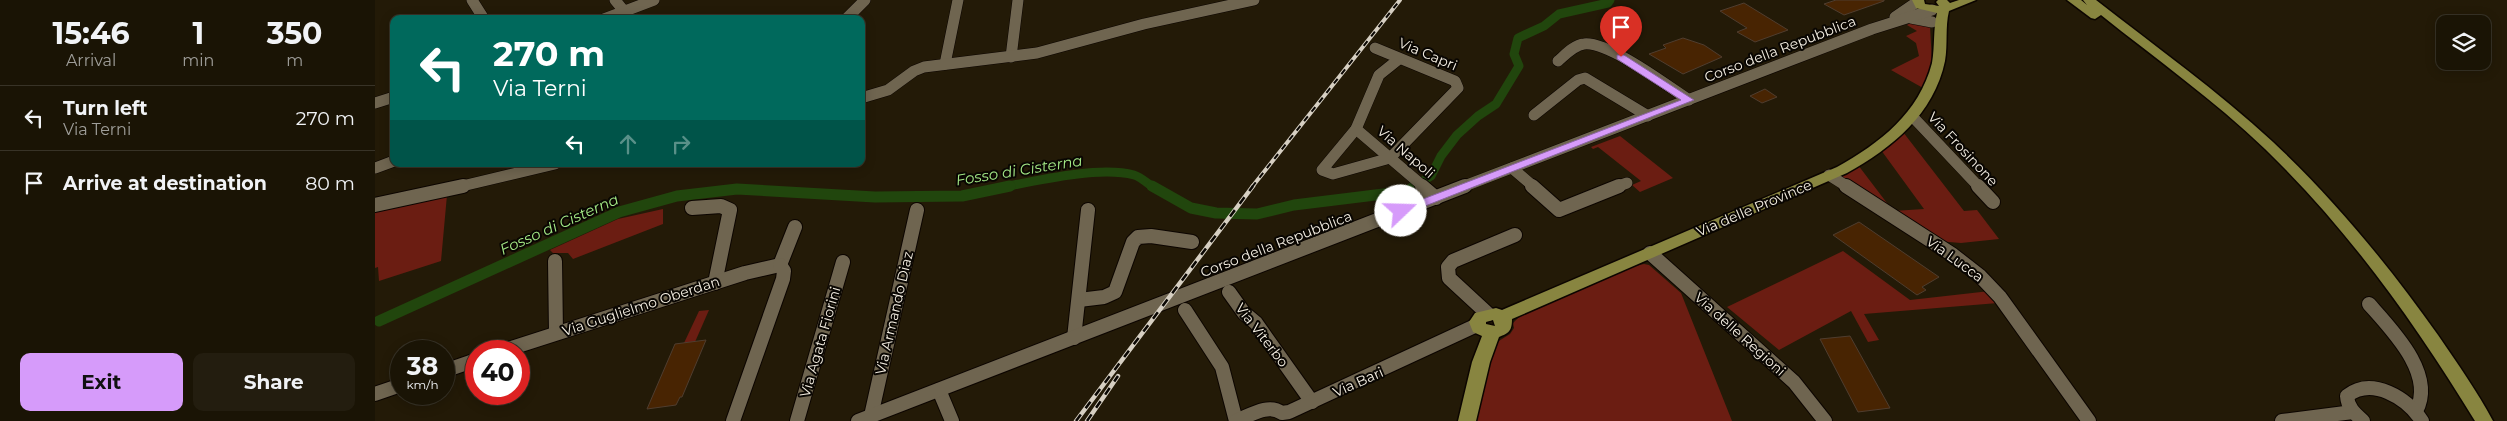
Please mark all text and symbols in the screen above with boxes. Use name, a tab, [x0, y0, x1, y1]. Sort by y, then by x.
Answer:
pin	[1600, 6, 1642, 57]
street label: Corso della Repubblica	[1702, 12, 1858, 86]
icon: arrive	[1607, 13, 1635, 41]
text: 15:46	[52, 15, 130, 52]
text: 1	[192, 15, 204, 52]
text: 350	[267, 15, 323, 52]
map controls	[2436, 15, 2491, 70]
button: layers	[2436, 15, 2491, 70]
text: 270 m	[493, 32, 605, 75]
street label: Via Capri	[1396, 34, 1460, 74]
icon: left	[410, 35, 475, 100]
text: Arrival	[66, 51, 116, 70]
text: min	[182, 51, 214, 70]
text: m	[286, 51, 303, 70]
text: Via Terni	[493, 75, 587, 102]
text: Turn left	[63, 97, 148, 120]
icon: left	[20, 104, 48, 132]
text: 270 m	[296, 107, 355, 130]
street label: Via Frosinone	[1924, 108, 2002, 190]
text: Via Terni	[63, 120, 131, 139]
street label: Via Napoli	[1373, 122, 1439, 182]
icon: left	[561, 130, 589, 158]
icon: ahead	[614, 130, 642, 158]
icon: right	[667, 130, 695, 158]
water label: Fosso di Cisterna	[954, 151, 1084, 189]
icon: arrive	[20, 169, 48, 197]
text: Arrive at destination	[63, 172, 267, 195]
text: 80 m	[305, 172, 355, 195]
street label: Via delle Province	[1694, 176, 1814, 240]
position arrow	[1374, 184, 1426, 236]
water label: Fosso di Cisterna	[497, 189, 621, 259]
street label: Corso della Repubblica	[1198, 207, 1354, 281]
street label: Via Lucca	[1923, 232, 1987, 286]
street label: Via Armando Diaz	[871, 250, 917, 376]
street label: Via Guglielmo Oberdan	[560, 272, 722, 340]
street label: Via Agata Fiorini	[796, 285, 844, 399]
street label: Via delle Regioni	[1691, 288, 1789, 380]
street label: Via Viterbo	[1231, 299, 1293, 371]
speed limit sign: 40	[465, 340, 530, 405]
text: 38	[407, 351, 438, 381]
button: Exit	[20, 353, 183, 411]
button: Share	[193, 353, 355, 411]
street label: Via Bari	[1330, 363, 1386, 401]
text: km/h	[406, 377, 439, 392]

